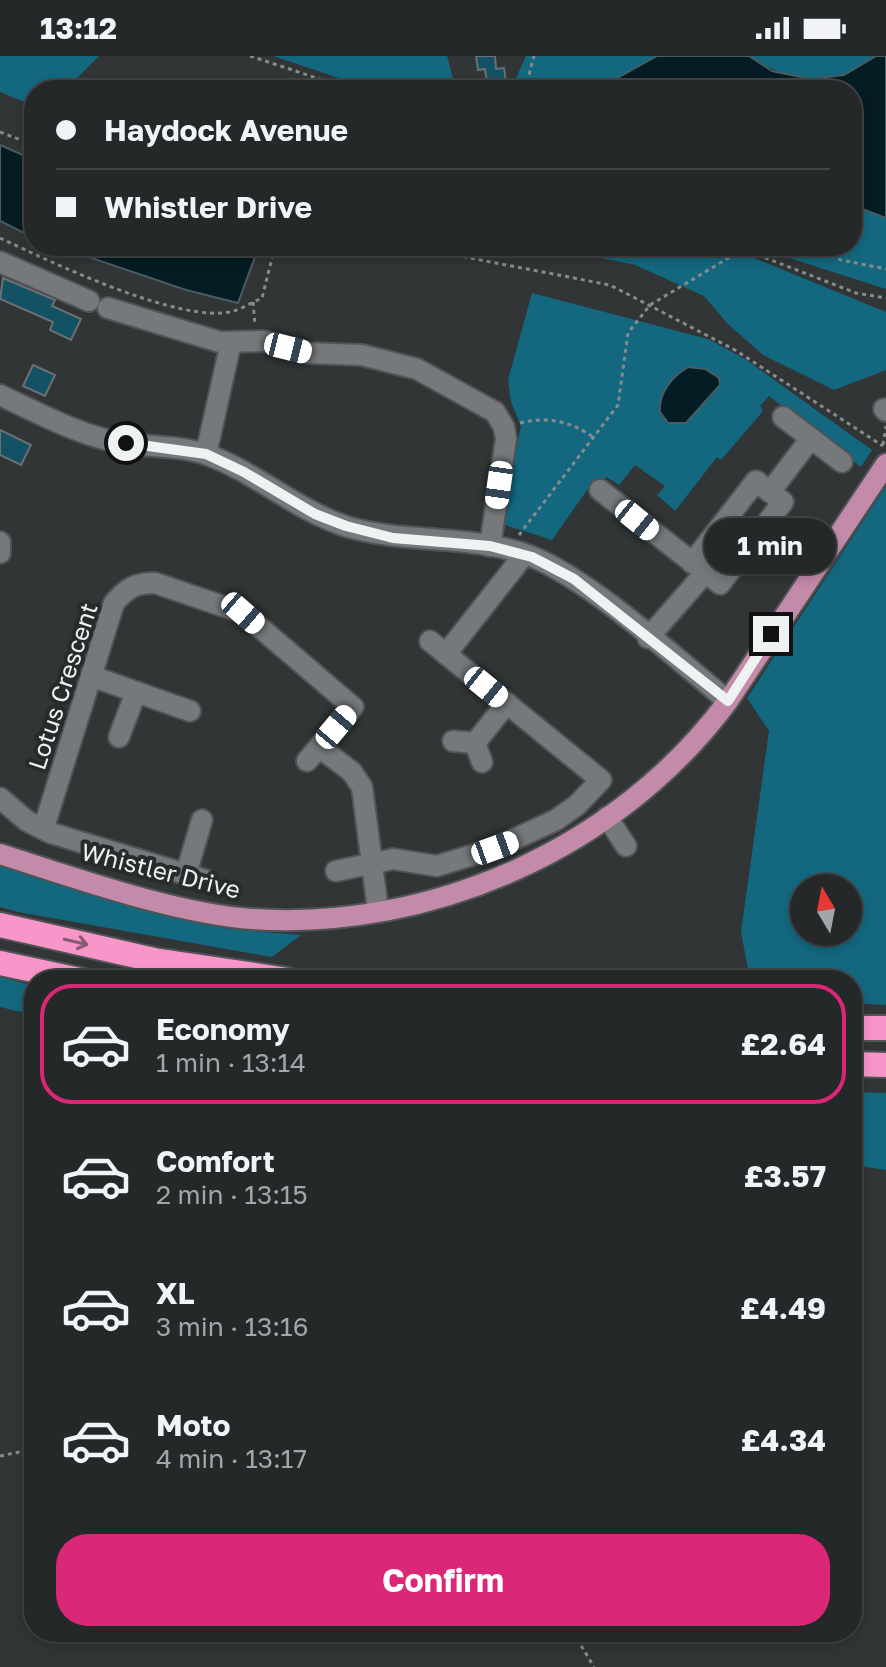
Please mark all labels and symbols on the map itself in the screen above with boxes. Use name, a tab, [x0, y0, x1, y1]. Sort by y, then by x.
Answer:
car	[262, 331, 314, 365]
route start	[108, 425, 144, 461]
car	[484, 460, 514, 510]
car	[611, 496, 663, 544]
callout: 1 min	[705, 518, 837, 574]
car	[217, 588, 269, 638]
street label: Lotus Crescent	[21, 599, 103, 773]
route end	[753, 616, 789, 652]
car	[460, 663, 512, 711]
car	[311, 701, 361, 753]
car	[468, 829, 522, 867]
street label: Whistler Drive	[79, 836, 243, 904]
north arrow	[790, 874, 862, 946]
one-way arrow	[63, 935, 88, 950]

